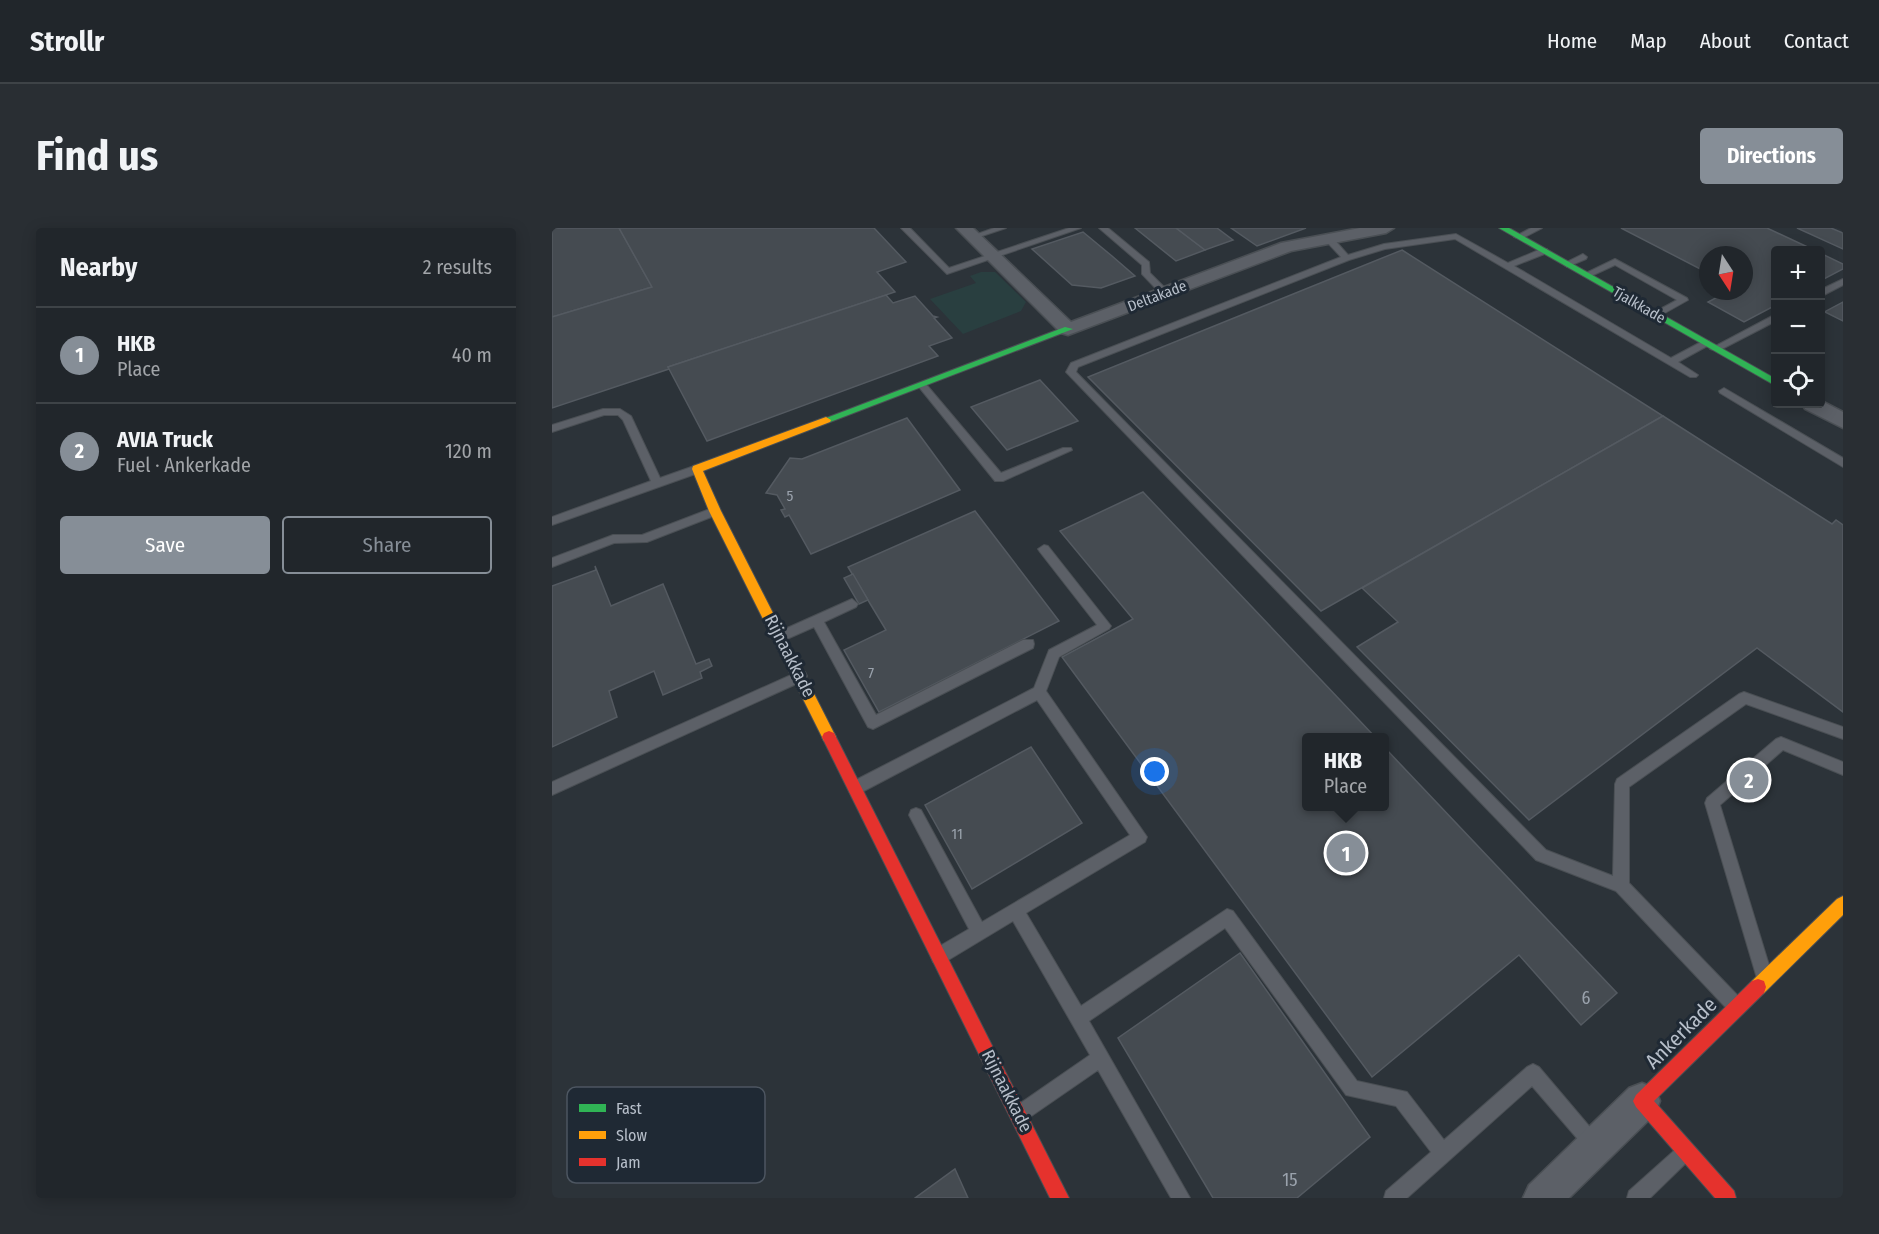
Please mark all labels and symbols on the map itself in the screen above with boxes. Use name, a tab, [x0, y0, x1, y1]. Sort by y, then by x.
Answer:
north arrow	[1699, 246, 1753, 300]
street label: Deltakade	[1125, 277, 1189, 315]
street label: Tjalkkade	[1609, 283, 1669, 327]
house number: 5	[787, 487, 794, 505]
street label: Rijnaakkade	[760, 611, 820, 701]
house number: 7	[868, 664, 874, 682]
your location	[1140, 757, 1169, 786]
pin: 2	[1730, 758, 1768, 802]
house number: 11	[951, 825, 963, 843]
pin: 1	[1326, 830, 1366, 876]
house number: 6	[1582, 987, 1591, 1009]
street label: Ankerkade	[1640, 992, 1722, 1074]
street label: Rijnaakkade	[977, 1046, 1037, 1136]
legend	[567, 1087, 765, 1183]
text: Fast	[616, 1099, 643, 1118]
text: Slow	[616, 1126, 647, 1145]
text: Jam	[616, 1153, 641, 1172]
house number: 15	[1282, 1169, 1298, 1191]

